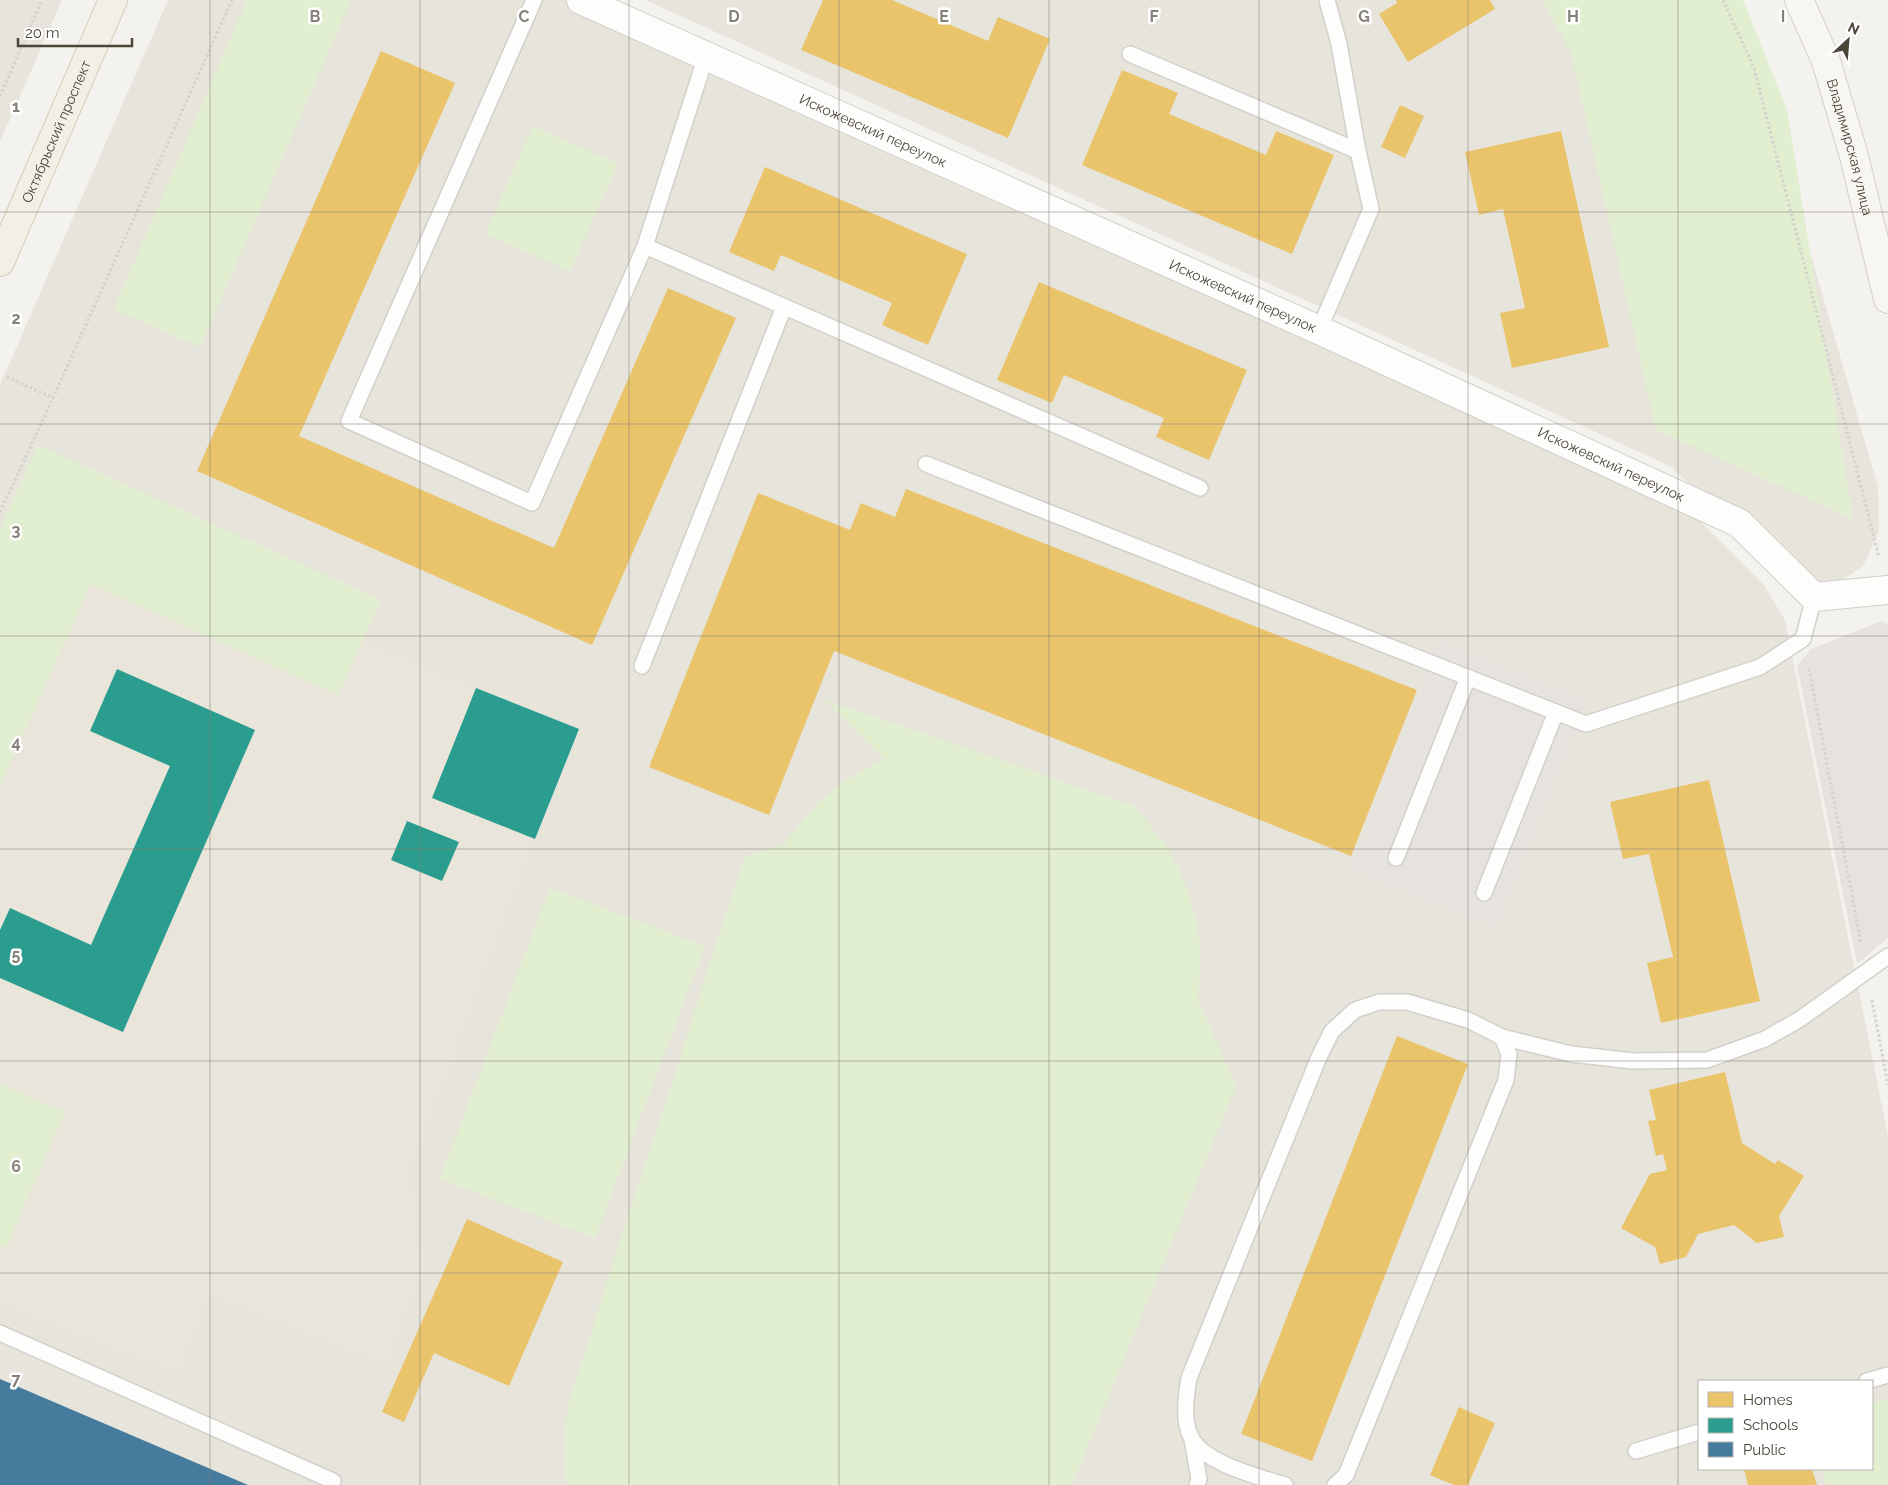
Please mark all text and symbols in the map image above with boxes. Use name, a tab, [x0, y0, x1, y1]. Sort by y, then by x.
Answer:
text: B	[310, 7, 321, 26]
text: C	[519, 7, 530, 26]
text: D	[728, 7, 740, 26]
text: E	[939, 7, 949, 26]
text: F	[1149, 7, 1159, 26]
text: G	[1358, 7, 1370, 26]
text: H	[1567, 7, 1579, 26]
text: I	[1781, 7, 1785, 26]
scale bar	[18, 15, 131, 47]
north arrow	[1823, 15, 1873, 65]
text: N	[1845, 19, 1862, 38]
text: 20 m	[25, 24, 60, 42]
street label: Октябрьский проспект	[18, 58, 94, 205]
street label: Владимирская улица	[1824, 77, 1876, 217]
street label: Искожевский переулок	[797, 91, 949, 170]
text: 1	[12, 97, 20, 116]
street label: Искожевский переулок	[1167, 256, 1319, 336]
text: 2	[11, 309, 21, 328]
street label: Искожевский переулок	[1535, 424, 1687, 505]
text: 3	[12, 521, 21, 540]
text: 4	[11, 733, 21, 752]
text: 5	[12, 945, 21, 964]
text: 6	[11, 1157, 21, 1176]
text: 7	[12, 1370, 21, 1389]
legend	[1698, 1380, 1873, 1470]
text: Homes	[1743, 1391, 1793, 1409]
text: Schools	[1743, 1416, 1798, 1434]
text: Public	[1743, 1441, 1786, 1459]

